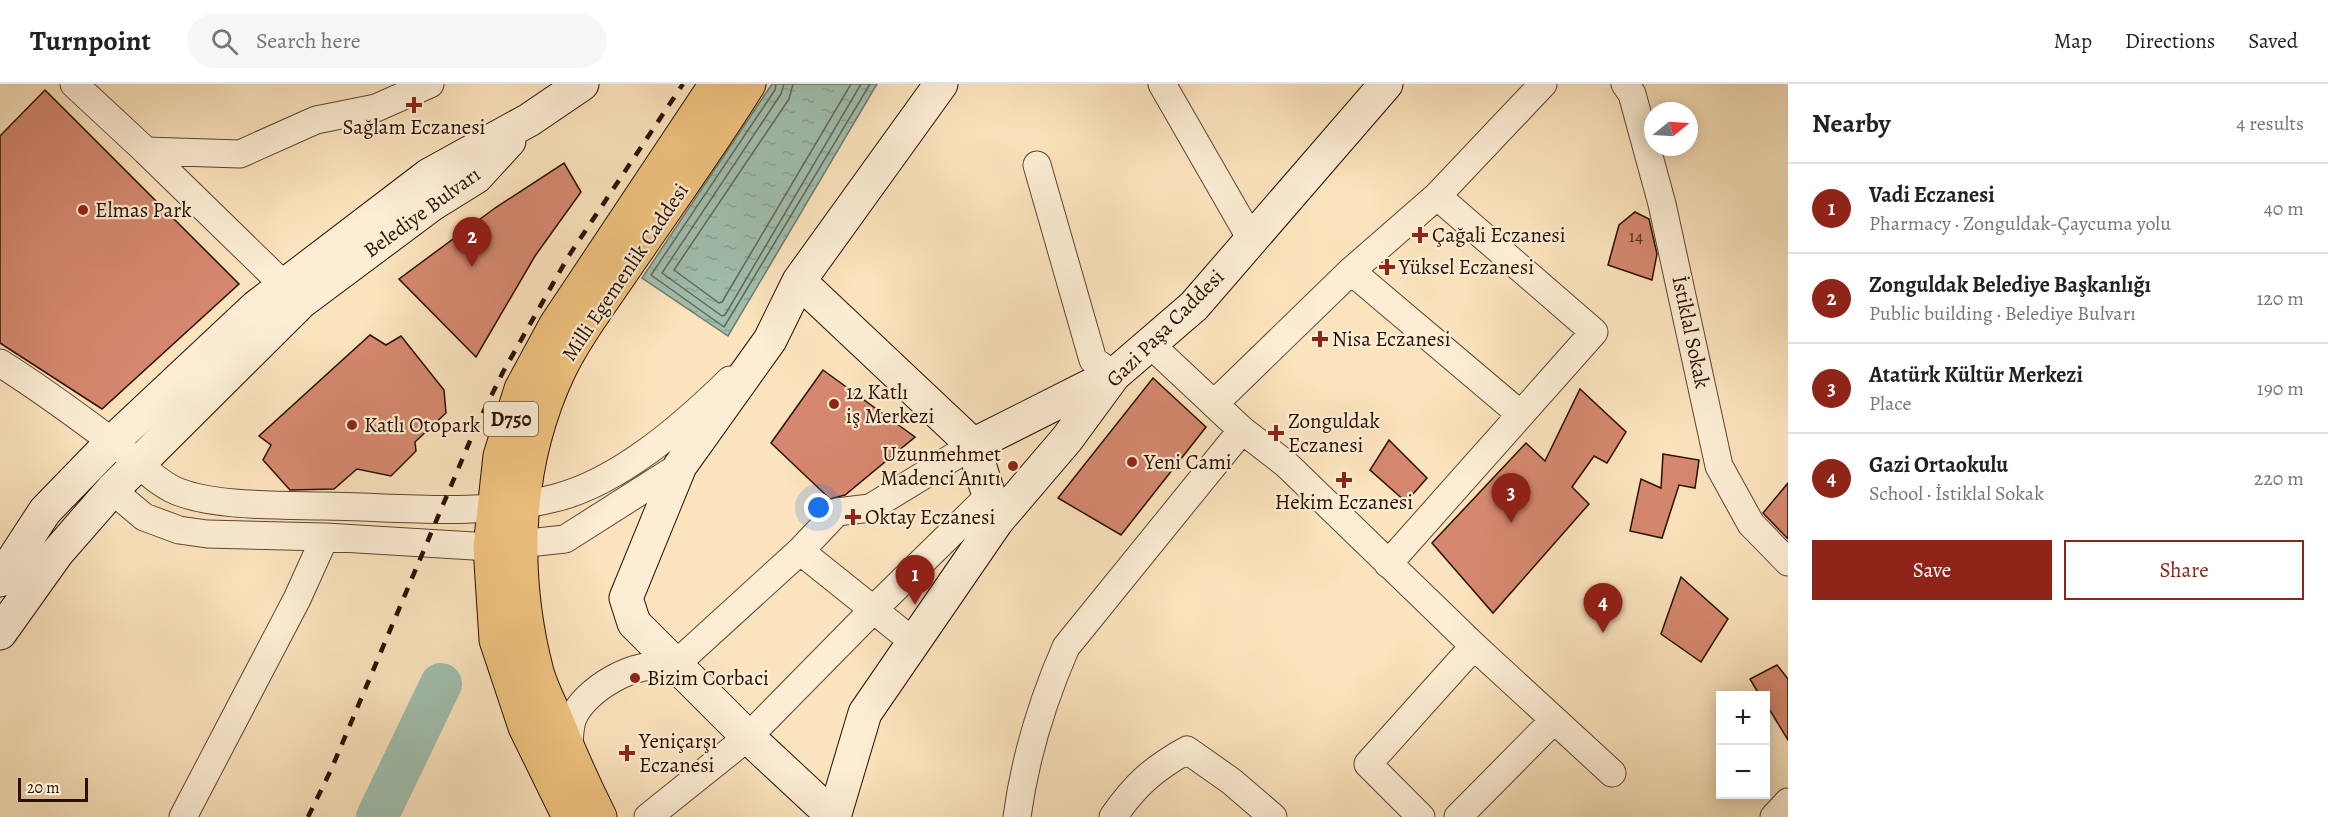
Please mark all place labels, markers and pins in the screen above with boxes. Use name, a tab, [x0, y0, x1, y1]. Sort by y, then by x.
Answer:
marker: Sağlam Eczanesi	[407, 98, 421, 112]
place label: Sağlam Eczanesi	[342, 113, 486, 141]
place label: Elmas Park	[95, 196, 192, 224]
marker: Elmas Park	[76, 203, 90, 217]
pin: 2	[452, 218, 492, 267]
place label: Çağali Eczanesi	[1432, 221, 1566, 249]
marker: Çağali Eczanesi	[1413, 228, 1427, 242]
place label: Yüksel Eczanesi	[1398, 253, 1534, 281]
marker: Yüksel Eczanesi	[1380, 260, 1394, 274]
place label: Nisa Eczanesi	[1332, 325, 1451, 353]
marker: Nisa Eczanesi	[1313, 332, 1327, 346]
place label: 12 Katlı iş Merkezi	[846, 378, 934, 430]
marker: 12 Katlı iş Merkezi	[827, 397, 841, 411]
place label: Zonguldak Eczanesi	[1288, 407, 1381, 459]
place label: Katlı Otopark	[364, 411, 481, 439]
marker: Katlı Otopark	[345, 418, 359, 432]
marker: Zonguldak Eczanesi	[1269, 426, 1283, 440]
place label: Uzunmehmet Madenci Anıtı	[880, 440, 1001, 492]
place label: Yeni Cami	[1143, 448, 1232, 476]
marker: Yeni Cami	[1125, 455, 1139, 469]
marker: Uzunmehmet Madenci Anıtı	[1006, 459, 1020, 473]
marker: Hekim Eczanesi	[1337, 473, 1351, 487]
pin: 3	[1492, 474, 1530, 523]
place label: Hekim Eczanesi	[1275, 488, 1413, 516]
place label: Oktay Eczanesi	[865, 503, 995, 531]
marker: Oktay Eczanesi	[846, 510, 860, 524]
pin: 1	[896, 556, 934, 605]
pin: 4	[1584, 584, 1622, 633]
place label: Bizim Corbaci	[647, 664, 769, 692]
marker: Bizim Corbaci	[628, 671, 642, 685]
place label: Yeniçarşı Eczanesi	[638, 727, 717, 779]
marker: Yeniçarşı Eczanesi	[620, 746, 634, 760]

